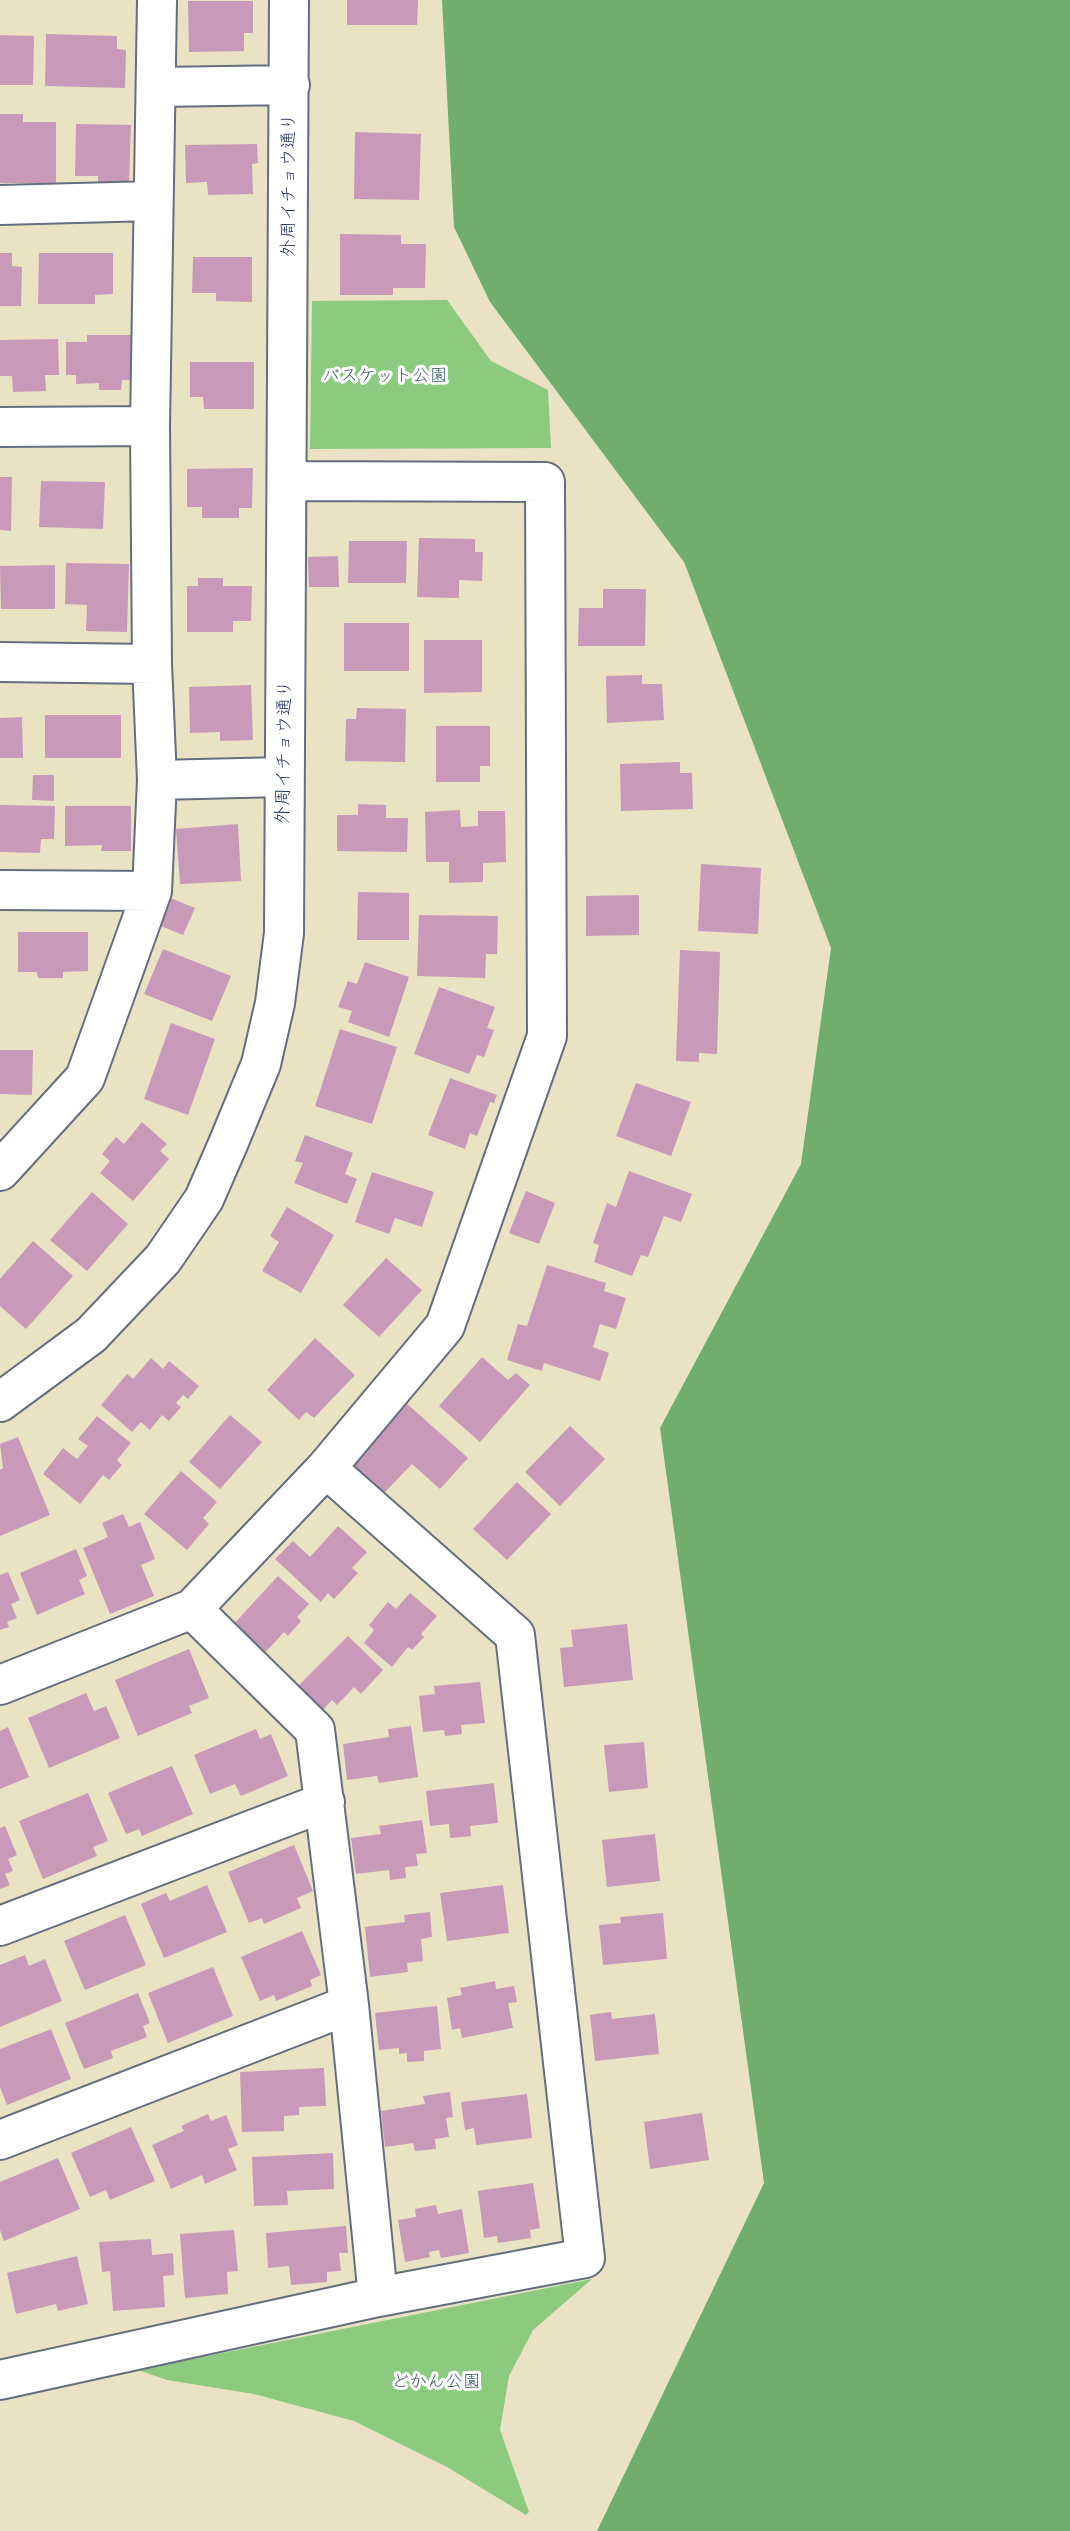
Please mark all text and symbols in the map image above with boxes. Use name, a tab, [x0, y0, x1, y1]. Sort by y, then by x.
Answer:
street label: 外周イチョウ通り	[278, 113, 300, 257]
park label: バスケット公園	[322, 365, 448, 387]
street label: 外周イチョウ通り	[272, 680, 296, 824]
park label: どかん公園	[391, 2371, 481, 2393]

